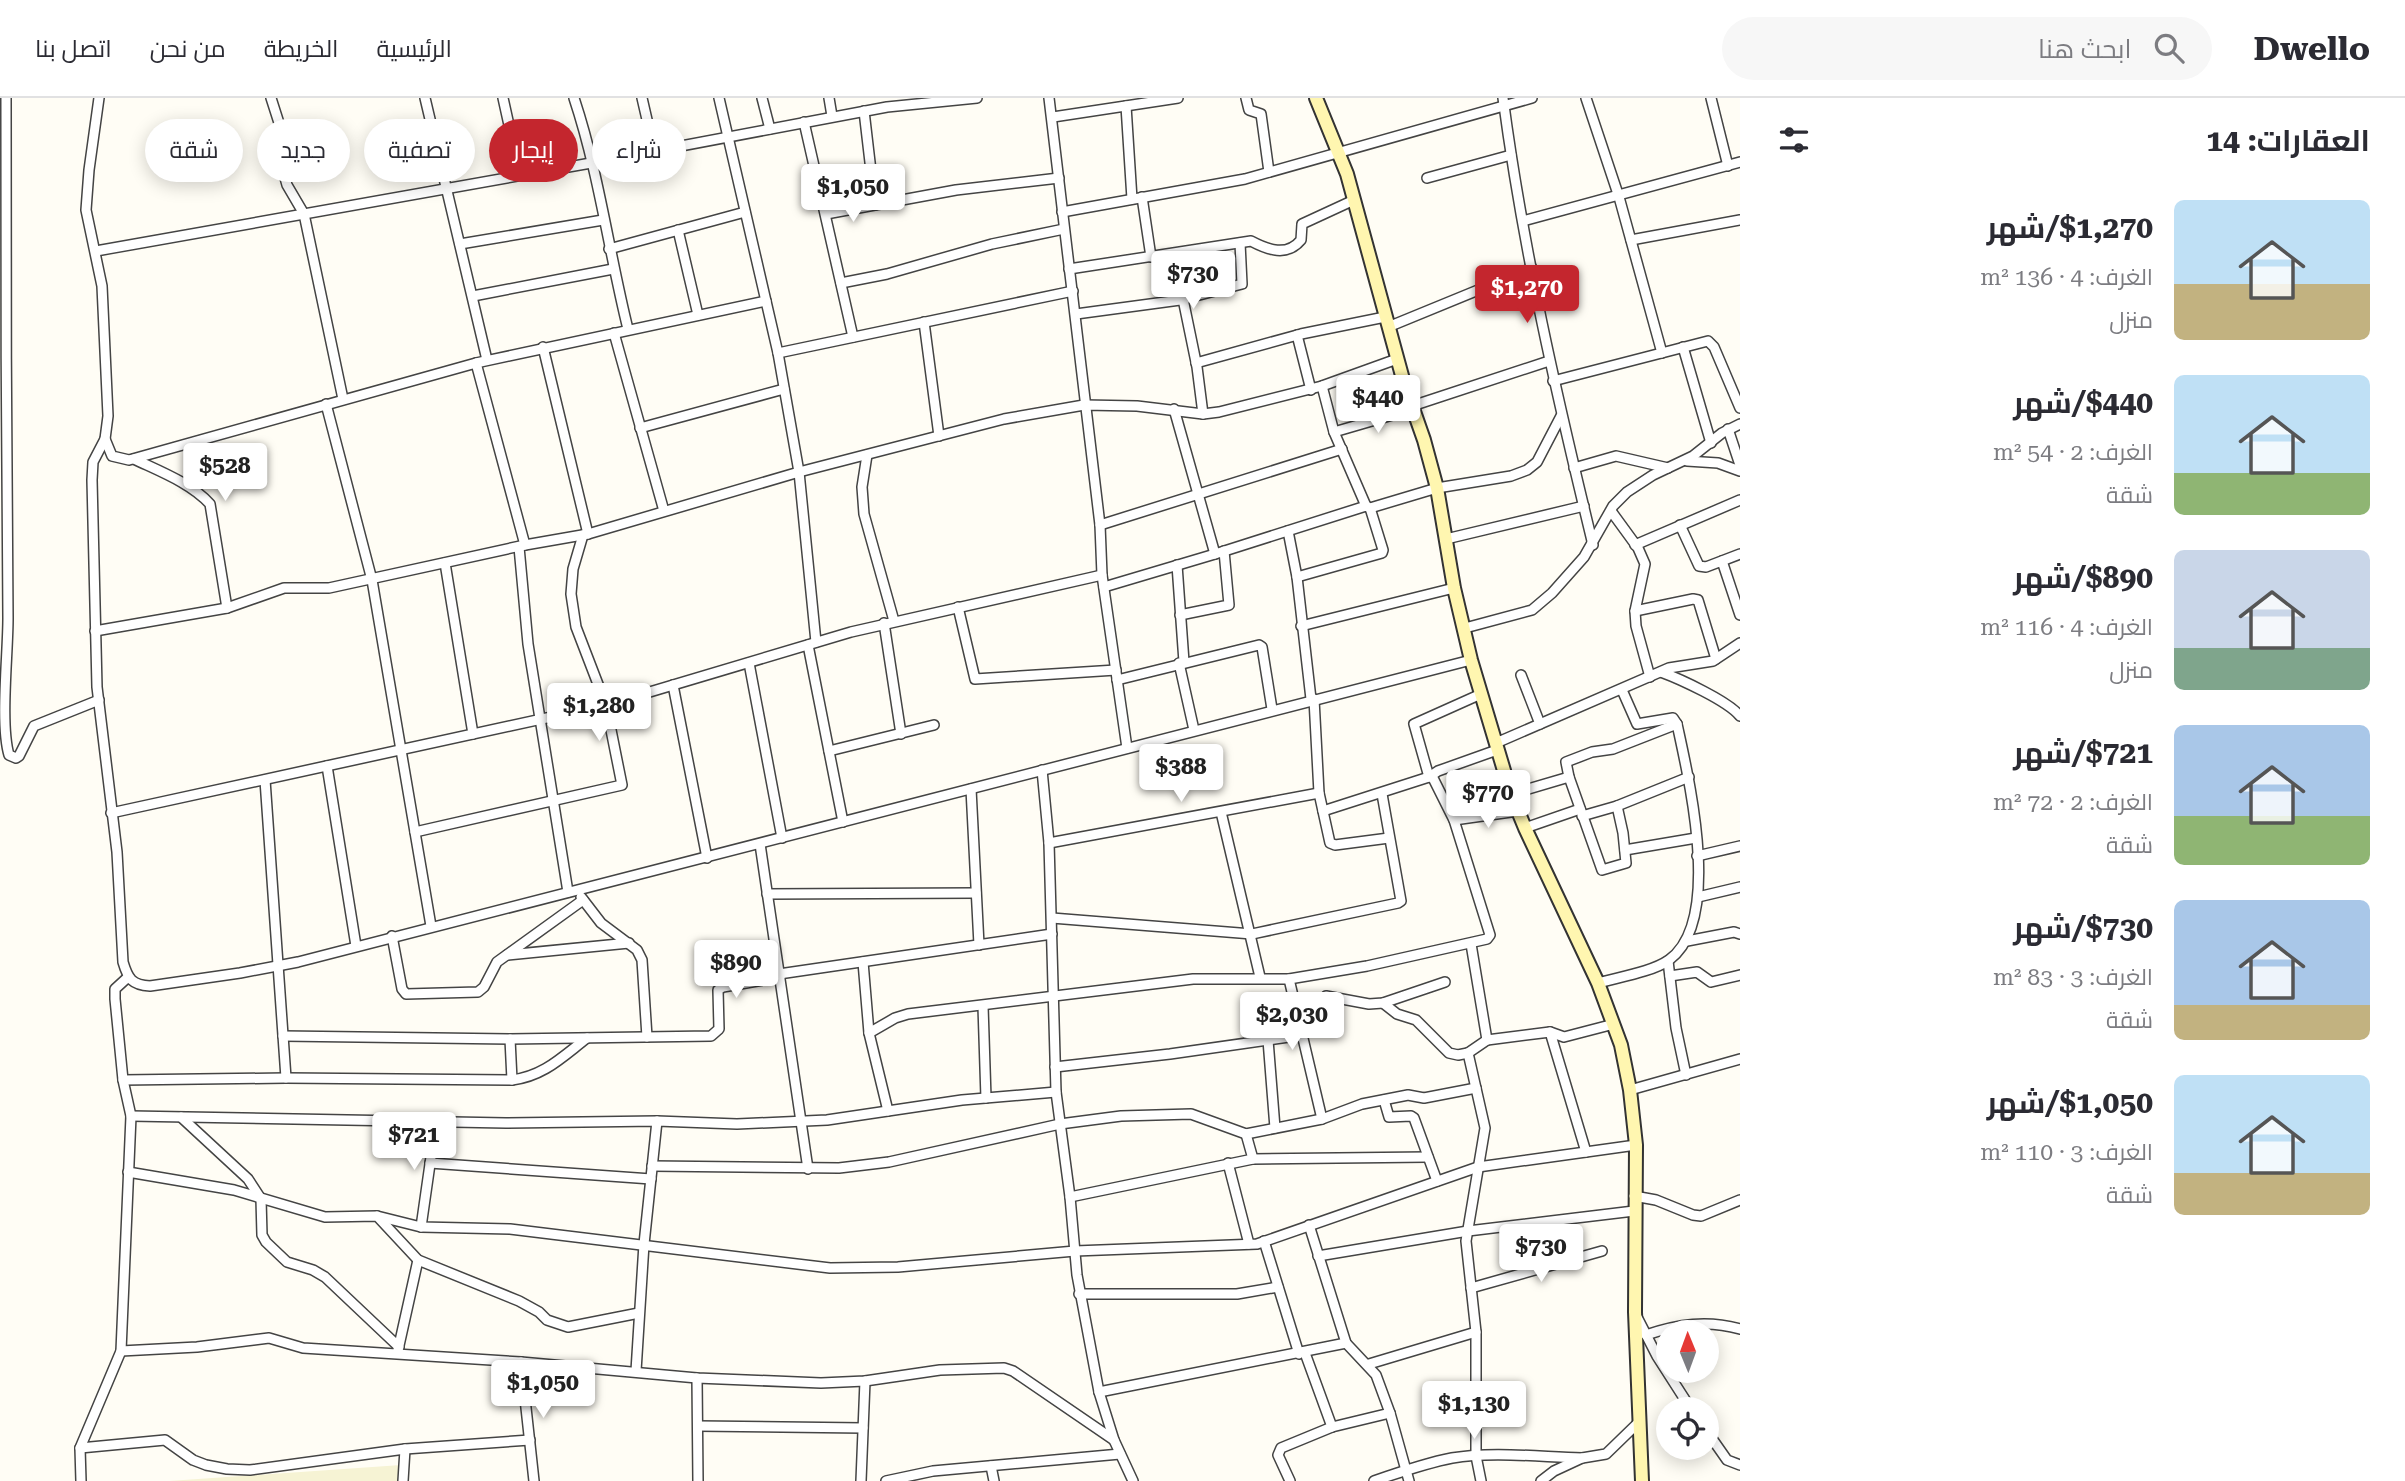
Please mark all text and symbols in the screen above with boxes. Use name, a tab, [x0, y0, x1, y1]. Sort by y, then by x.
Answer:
search box	[1722, 17, 2212, 80]
icon: search	[2150, 29, 2188, 67]
text: Dwello	[2254, 29, 2370, 68]
text: ابحث هنا	[2038, 34, 2132, 64]
text: اتصل بنا	[35, 35, 112, 63]
text: من نحن	[150, 35, 226, 63]
text: الخريطة	[264, 35, 339, 63]
text: الرئيسية	[377, 35, 452, 63]
chip: شقة	[145, 119, 243, 182]
chip: جديد	[257, 119, 350, 182]
chip: تصفية	[364, 119, 475, 182]
chip: إيجار	[489, 119, 578, 182]
chip: شراء	[592, 119, 686, 182]
icon: filters	[1775, 121, 1813, 159]
text: العقارات: 14	[2206, 123, 2370, 158]
pin: $1,050	[796, 164, 910, 224]
text: $1,050	[817, 173, 889, 200]
text: $1,270/شهر	[1987, 210, 2153, 245]
icon: home	[2230, 228, 2314, 312]
pin: $730	[1152, 252, 1234, 311]
text: $730	[1167, 260, 1219, 287]
text: الغرف: 4 · 136 m²	[1980, 264, 2153, 291]
pin: $1,270	[1470, 266, 1584, 325]
text: $1,270	[1491, 274, 1563, 301]
text: منزل	[2109, 307, 2153, 334]
pin: $440	[1337, 376, 1419, 435]
text: $440	[1352, 384, 1404, 411]
text: $440/شهر	[2013, 385, 2153, 420]
icon: home	[2230, 403, 2314, 487]
text: الغرف: 2 · 54 m²	[1993, 439, 2153, 466]
pin: $528	[184, 444, 266, 503]
text: $528	[199, 452, 251, 479]
text: شقة	[2106, 482, 2153, 509]
text: $890/شهر	[2013, 560, 2153, 595]
icon: home	[2230, 578, 2314, 662]
text: الغرف: 4 · 116 m²	[1980, 614, 2153, 641]
text: منزل	[2109, 657, 2153, 684]
pin: $1,280	[542, 684, 656, 743]
text: $1,280	[563, 692, 635, 719]
text: $721/شهر	[2013, 735, 2153, 770]
pin: $388	[1140, 744, 1222, 804]
text: $388	[1155, 753, 1207, 780]
icon: home	[2230, 753, 2314, 837]
pin: $770	[1447, 770, 1529, 830]
text: $770	[1462, 779, 1514, 806]
text: الغرف: 2 · 72 m²	[1993, 789, 2153, 816]
text: شقة	[2106, 832, 2153, 859]
text: $730/شهر	[2013, 910, 2153, 945]
icon: home	[2230, 928, 2314, 1012]
pin: $890	[695, 940, 777, 1000]
text: $890	[710, 949, 762, 976]
text: الغرف: 3 · 83 m²	[1993, 964, 2153, 991]
pin: $2,030	[1235, 992, 1349, 1052]
text: $2,030	[1256, 1001, 1328, 1028]
text: شقة	[2106, 1007, 2153, 1034]
text: $1,050/شهر	[1987, 1085, 2153, 1120]
icon: home	[2230, 1103, 2314, 1187]
pin: $721	[373, 1112, 455, 1172]
text: $721	[388, 1121, 440, 1148]
text: الغرف: 3 · 110 m²	[1980, 1139, 2153, 1166]
text: شقة	[2106, 1182, 2153, 1209]
pin: $730	[1500, 1224, 1582, 1284]
text: $730	[1515, 1233, 1567, 1260]
north arrow	[1656, 1320, 1718, 1382]
map controls	[1656, 1320, 1719, 1460]
pin: $1,050	[486, 1360, 600, 1420]
text: $1,050	[507, 1369, 579, 1396]
pin: $1,130	[1417, 1382, 1531, 1441]
text: $1,130	[1438, 1390, 1510, 1417]
button: locate	[1656, 1397, 1719, 1460]

